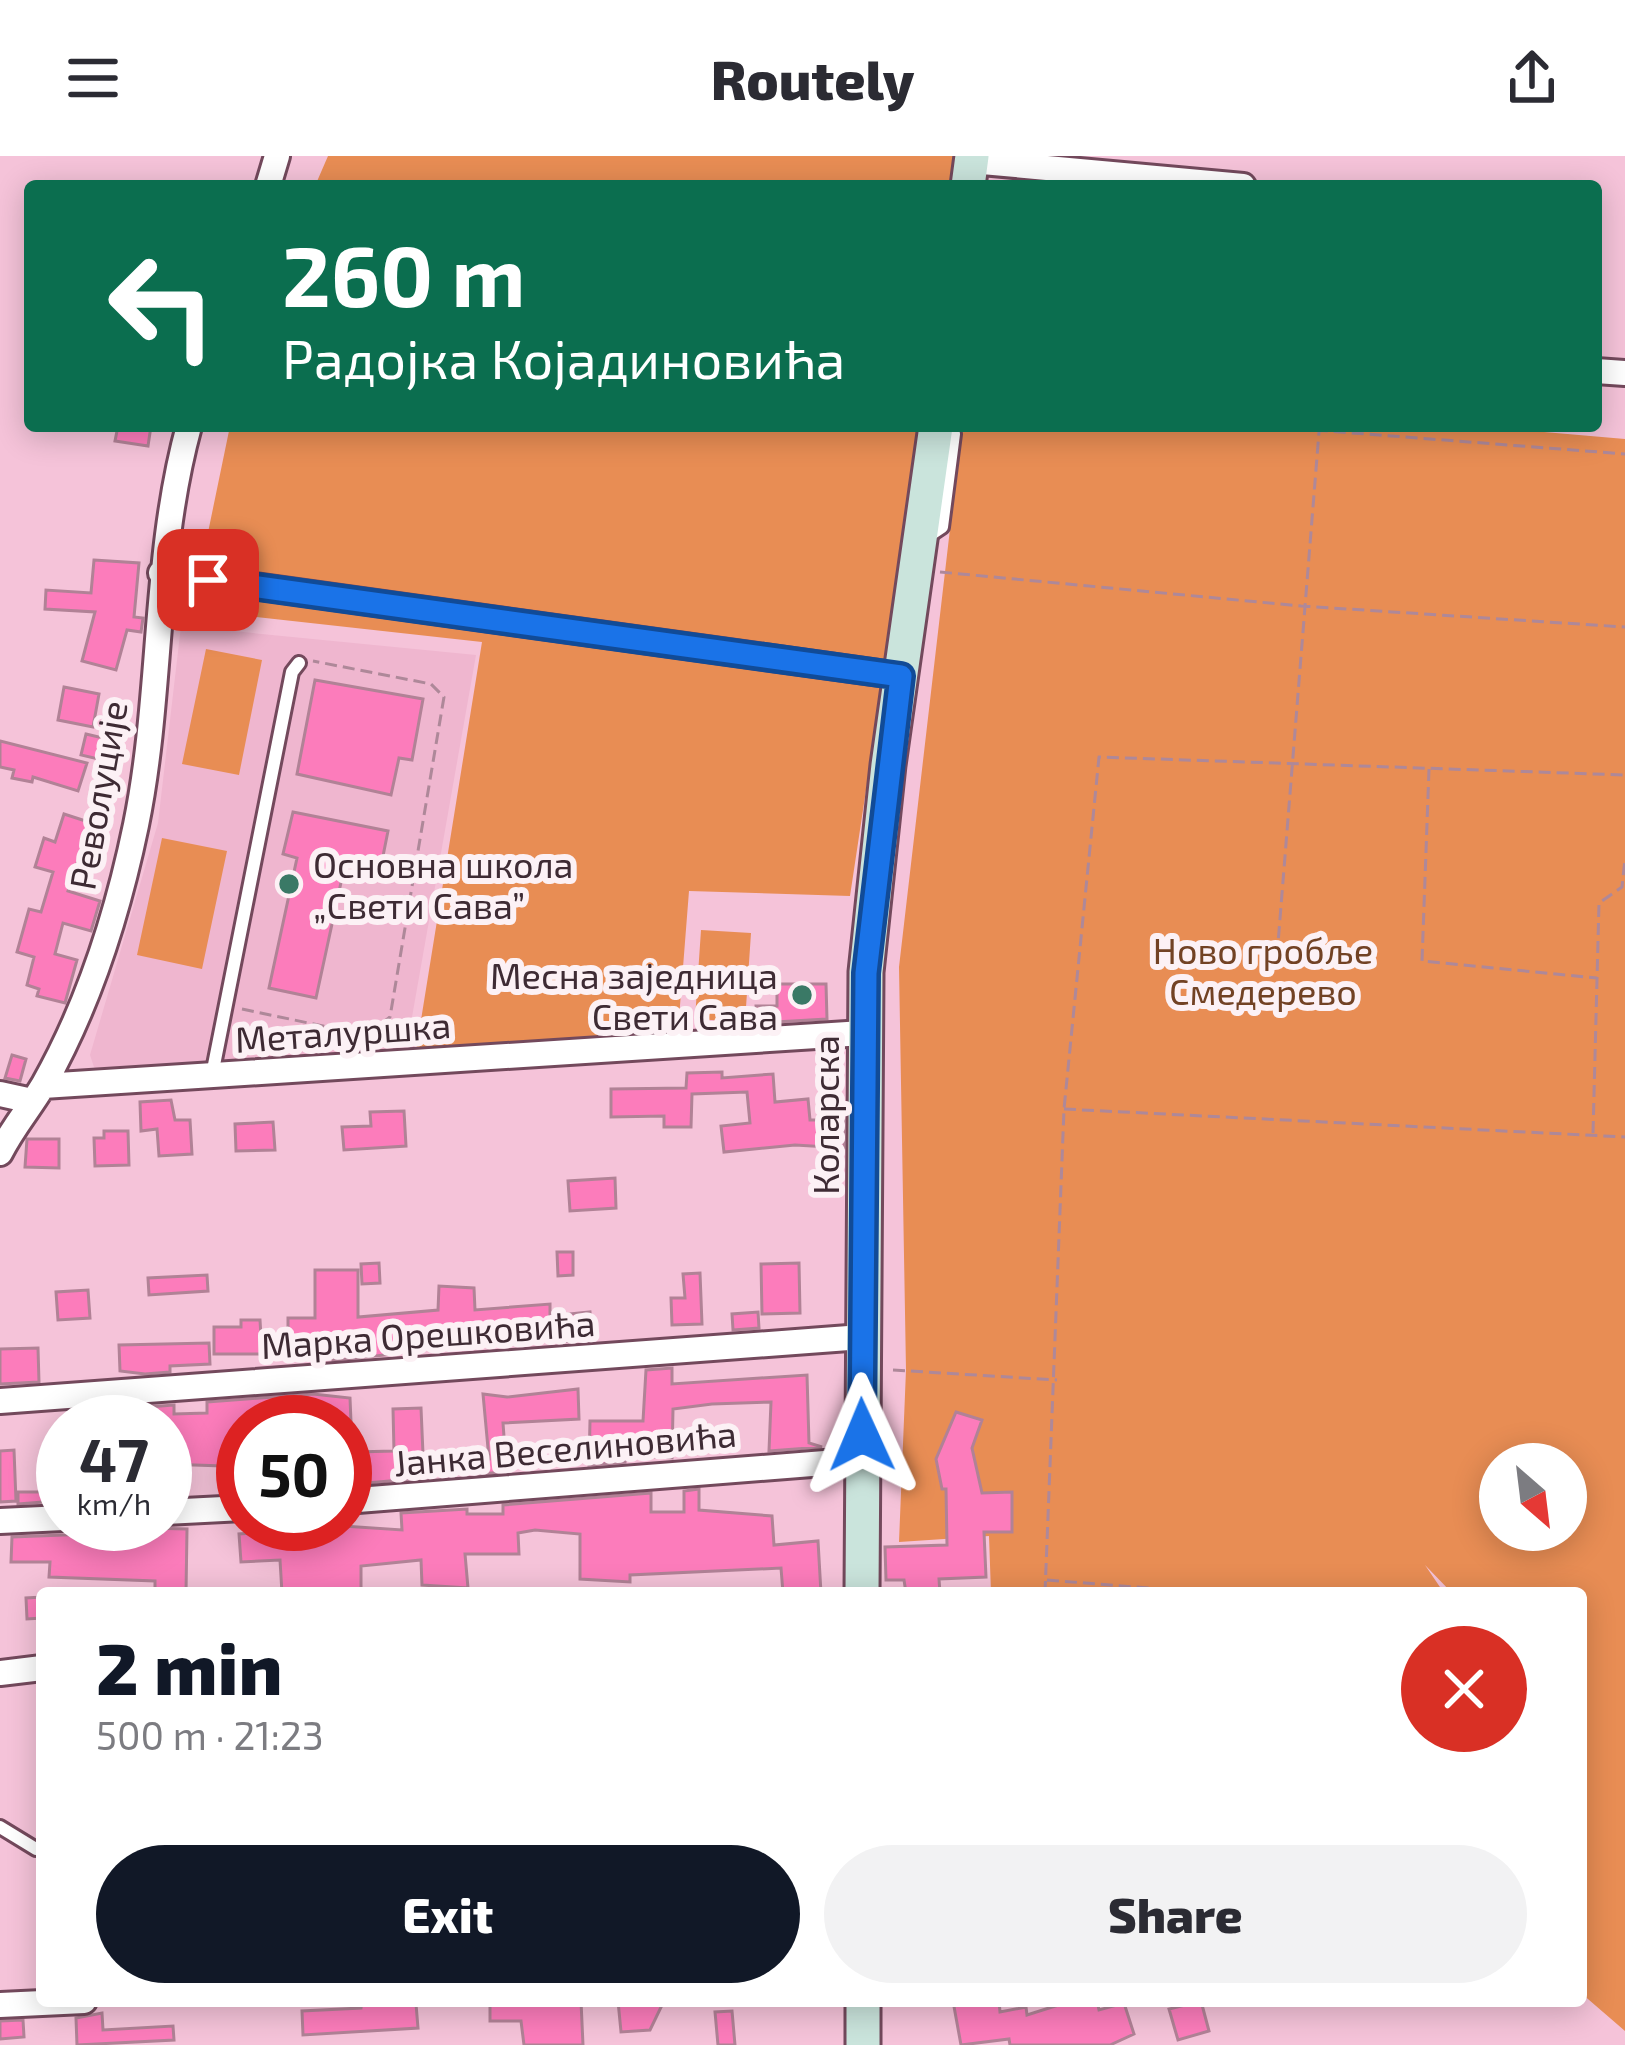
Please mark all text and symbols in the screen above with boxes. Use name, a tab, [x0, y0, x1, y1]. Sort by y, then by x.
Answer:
icon: menu	[60, 45, 126, 111]
icon: share	[1499, 45, 1565, 111]
text: Routely	[711, 46, 914, 111]
text: 260 m	[282, 223, 526, 324]
icon: left	[84, 228, 240, 384]
text: Радојка Којадиновића	[282, 325, 845, 390]
pin	[157, 529, 259, 631]
icon: arrive	[175, 547, 241, 613]
street label: Револуције	[59, 697, 136, 893]
place label: Основна школа „Свети Сава”	[313, 842, 574, 926]
marker: Основна школа „Свети Сава”	[276, 871, 302, 897]
park label: Ново гробље Смедерево	[1153, 928, 1373, 1012]
place label: Месна заједница Свети Сава	[490, 953, 778, 1037]
marker: Месна заједница Свети Сава	[789, 982, 815, 1008]
street label: Металуршка	[234, 1002, 452, 1061]
street label: Коларска	[803, 1035, 846, 1195]
street label: Марка Орешковића	[260, 1300, 596, 1366]
position arrow	[799, 1372, 925, 1498]
speed limit sign: 50	[216, 1395, 372, 1551]
street label: Јанка Веселиновића	[392, 1411, 738, 1483]
text: 47	[79, 1422, 149, 1494]
north arrow	[1479, 1443, 1587, 1551]
map controls	[1479, 1443, 1587, 1551]
text: km/h	[77, 1485, 151, 1521]
text: 2 min	[96, 1623, 282, 1709]
button: close	[1401, 1626, 1527, 1752]
text: 500 m · 21:23	[96, 1711, 324, 1758]
button: Exit	[96, 1845, 800, 1983]
button: Share	[824, 1845, 1527, 1983]

